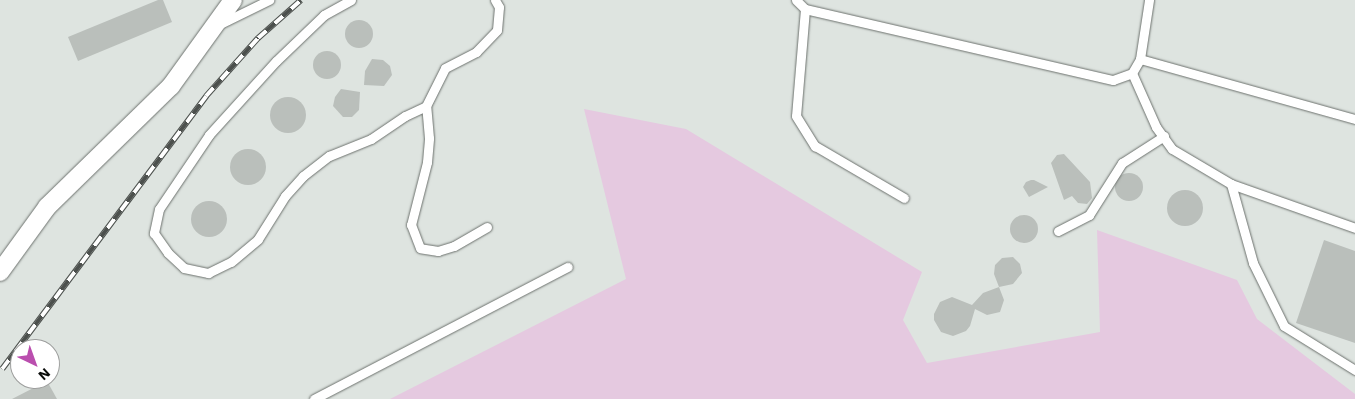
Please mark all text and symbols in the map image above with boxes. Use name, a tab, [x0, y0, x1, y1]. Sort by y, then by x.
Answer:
north arrow	[10, 339, 60, 389]
text: N	[35, 365, 54, 384]

